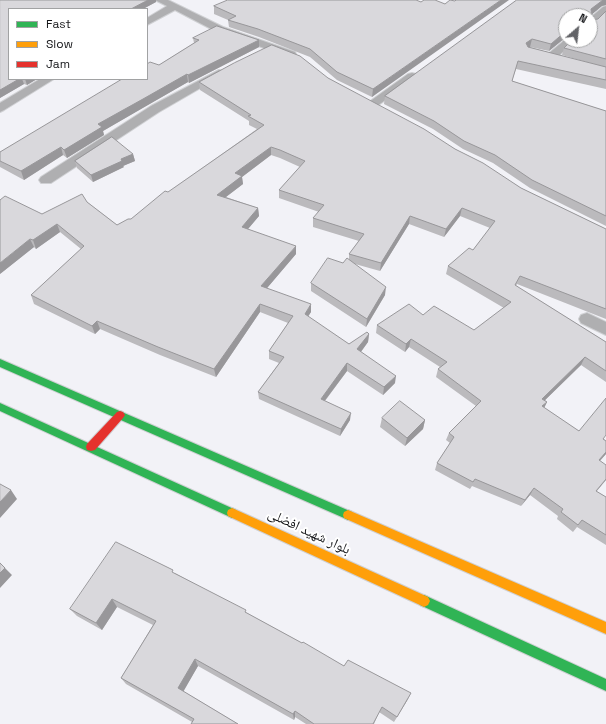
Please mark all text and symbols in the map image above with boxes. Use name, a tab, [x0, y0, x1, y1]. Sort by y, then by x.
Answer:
legend	[8, 8, 148, 80]
north arrow	[558, 8, 598, 48]
text: N	[577, 10, 590, 26]
text: Fast	[46, 16, 71, 32]
text: Slow	[46, 36, 73, 52]
text: Jam	[46, 56, 70, 72]
street label: بلوار شهید افضلی	[265, 506, 353, 558]

